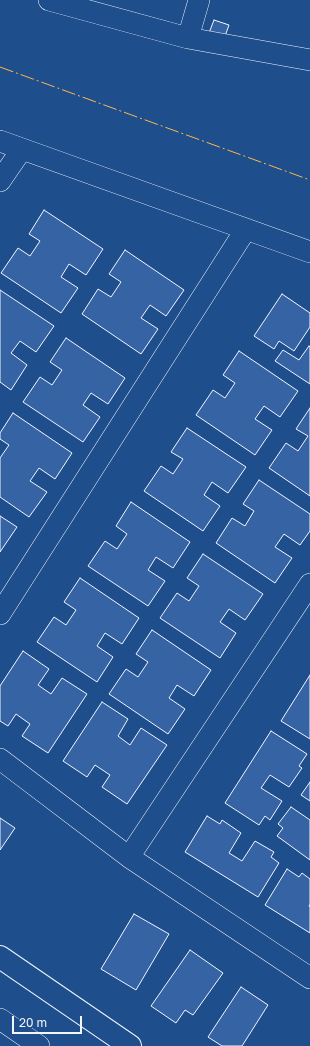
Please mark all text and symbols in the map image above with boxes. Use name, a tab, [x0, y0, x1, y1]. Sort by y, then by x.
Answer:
scale bar	[14, 1008, 84, 1034]
text: 20 m	[19, 1015, 47, 1030]

